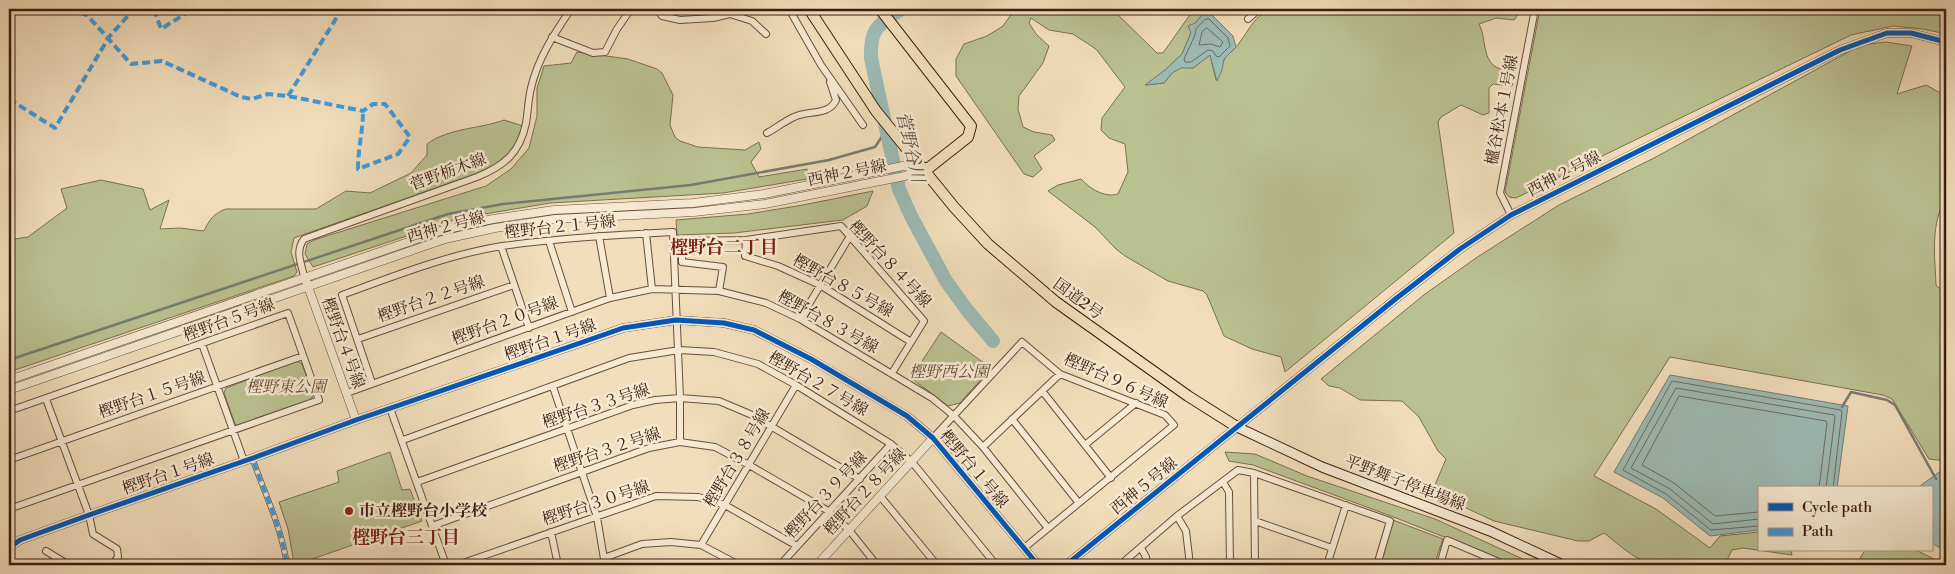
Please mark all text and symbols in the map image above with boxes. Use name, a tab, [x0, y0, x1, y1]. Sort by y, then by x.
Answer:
street label: 櫨谷松本１号線	[1481, 53, 1523, 167]
water label: 菅野谷川	[891, 109, 930, 187]
street label: 西神２号線	[1524, 147, 1604, 201]
street label: 菅野栃木線	[407, 149, 489, 195]
street label: 西神２号線	[806, 156, 888, 190]
street label: 西神２号線	[405, 207, 487, 247]
street label: 樫野台２１号線	[503, 211, 617, 243]
street label: 樫野台８４号線	[844, 216, 936, 312]
district label: 樫野台二丁目	[670, 236, 778, 259]
street label: 樫野台８５号線	[789, 250, 897, 322]
street label: 樫野台２２号線	[375, 271, 487, 327]
street label: 国道2号	[1049, 274, 1107, 324]
street label: 樫野台８３号線	[774, 286, 882, 358]
street label: 樫野台２０号線	[449, 292, 561, 350]
street label: 樫野台５号線	[180, 294, 278, 346]
street label: 樫野台４号線	[317, 294, 369, 392]
street label: 樫野台１号線	[501, 315, 599, 365]
street label: 樫野台２７号線	[764, 347, 872, 421]
street label: 樫野台９６号線	[1061, 349, 1171, 413]
park label: 樫野西公園	[909, 362, 992, 382]
street label: 樫野台１５号線	[96, 367, 208, 423]
park label: 樫野東公園	[246, 377, 329, 397]
street label: 樫野台３３号線	[540, 379, 652, 433]
street label: 樫野台３８号線	[700, 405, 774, 511]
street label: 樫野台３２号線	[551, 423, 663, 477]
street label: 樫野台１号線	[935, 426, 1013, 512]
street label: 樫野台２８号線	[819, 444, 911, 540]
street label: 樫野台３９号線	[780, 447, 872, 543]
street label: 樫野台１号線	[119, 449, 217, 499]
street label: 平野舞子停車場線	[1342, 451, 1468, 515]
street label: 西神５号線	[1107, 453, 1181, 519]
street label: 樫野台３０号線	[540, 476, 652, 530]
legend	[1758, 486, 1932, 552]
text: Cycle path	[1802, 498, 1872, 517]
place label: 市立樫野台小学校	[359, 501, 488, 521]
marker: 市立樫野台小学校	[343, 505, 355, 517]
text: Path	[1802, 522, 1834, 541]
district label: 樫野台三丁目	[352, 526, 460, 549]

